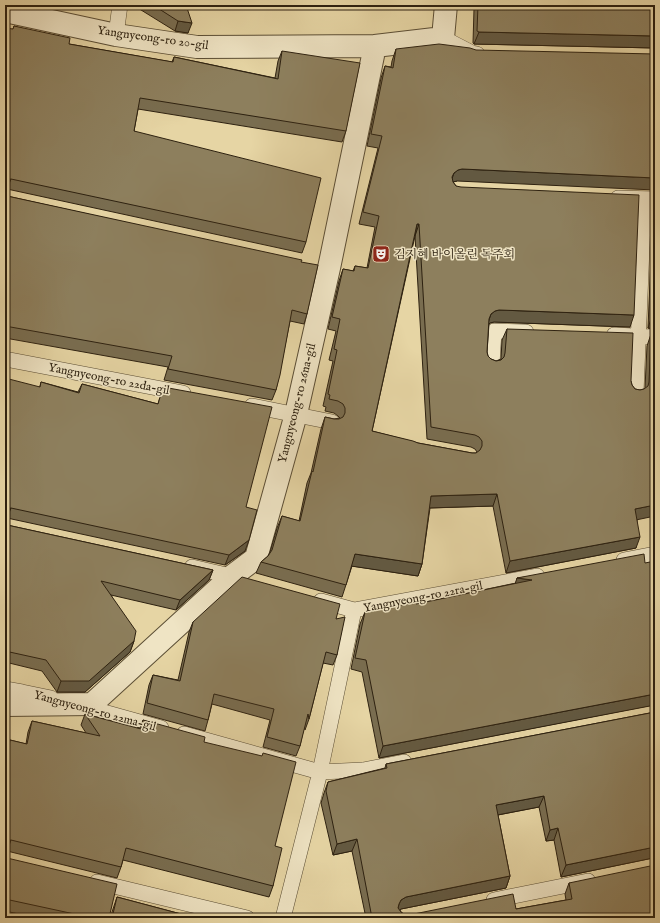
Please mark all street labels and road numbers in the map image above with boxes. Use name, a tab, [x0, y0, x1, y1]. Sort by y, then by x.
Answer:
street label: Yangnyeong-ro 20-gil	[97, 23, 210, 53]
street label: Yangnyeong-ro 26na-gil	[275, 341, 319, 464]
street label: Yangnyeong-ro 22da-gil	[47, 360, 172, 398]
street label: Yangnyeong-ro 22ra-gil	[362, 578, 485, 616]
street label: Yangnyeong-ro 22ma-gil	[32, 687, 159, 735]

